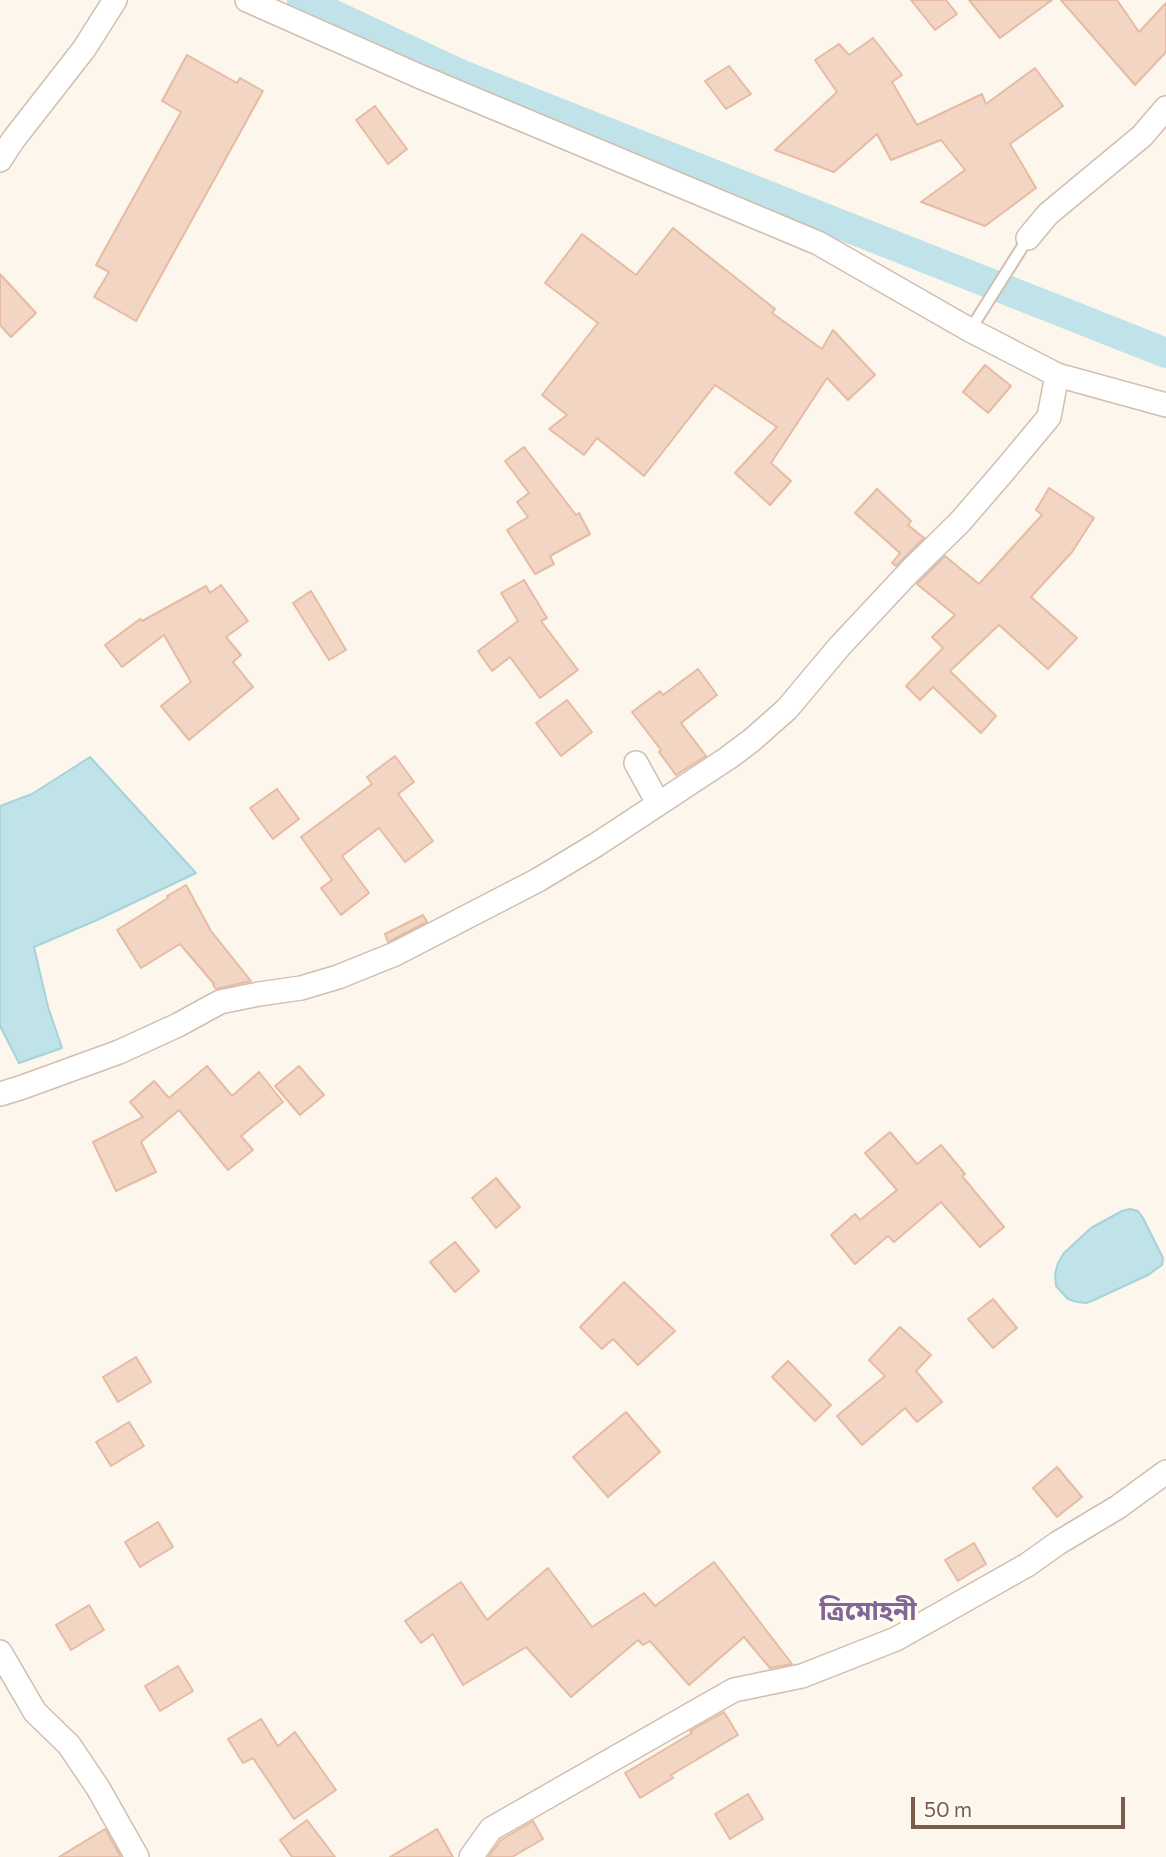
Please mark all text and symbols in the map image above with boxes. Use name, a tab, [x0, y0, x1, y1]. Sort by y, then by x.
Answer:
district label: ত্রিমোহনী	[819, 1595, 917, 1627]
scale bar	[914, 1784, 1128, 1828]
text: 50 m	[924, 1796, 972, 1821]

